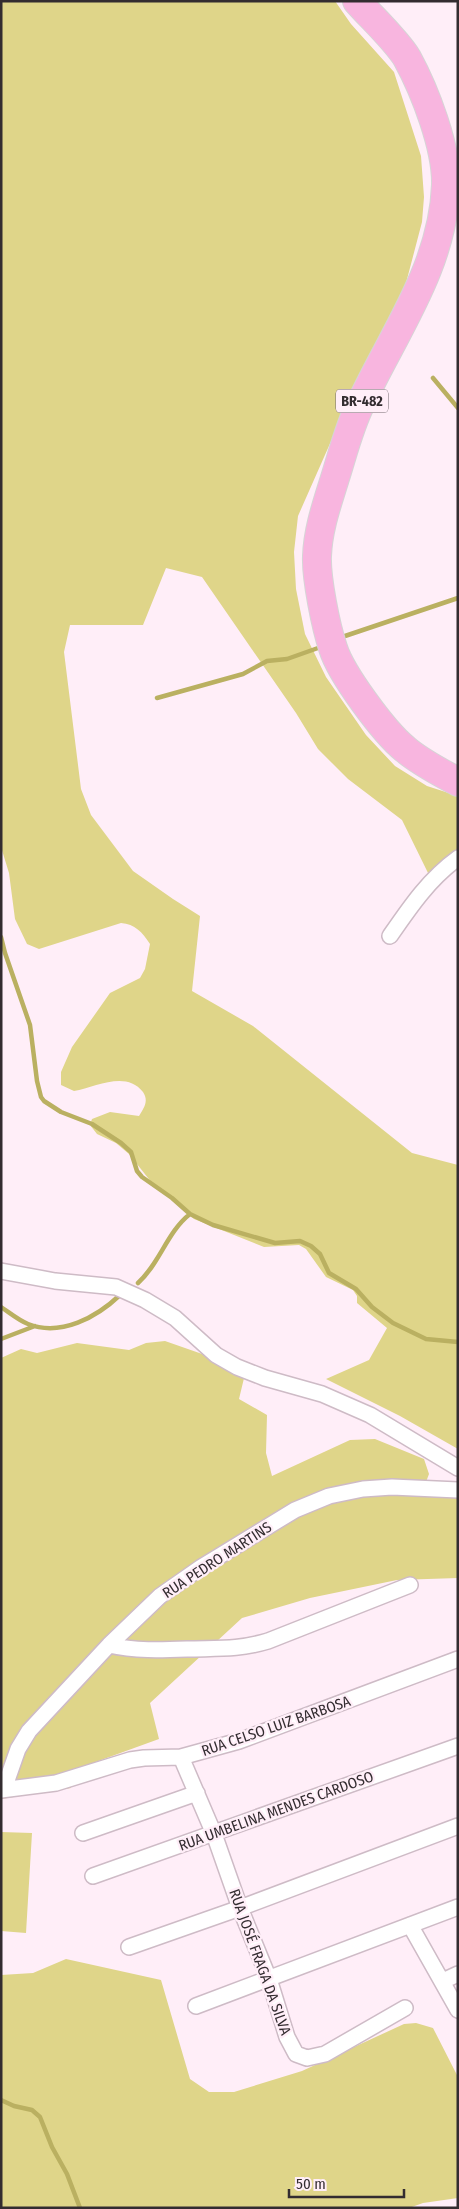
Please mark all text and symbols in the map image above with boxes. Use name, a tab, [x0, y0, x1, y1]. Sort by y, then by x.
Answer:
road number: BR-482	[336, 390, 388, 412]
street label: RUA PEDRO MARTINS	[159, 1518, 275, 1602]
street label: RUA CELSO LUIZ BARBOSA	[199, 1692, 353, 1760]
street label: RUA UMBELINA MENDES CARDOSO	[176, 1767, 376, 1855]
street label: RUA JOSÉ FRAGA DA SILVA	[225, 1886, 295, 2038]
scale bar	[289, 2166, 404, 2198]
text: 50 m	[296, 2175, 326, 2193]

